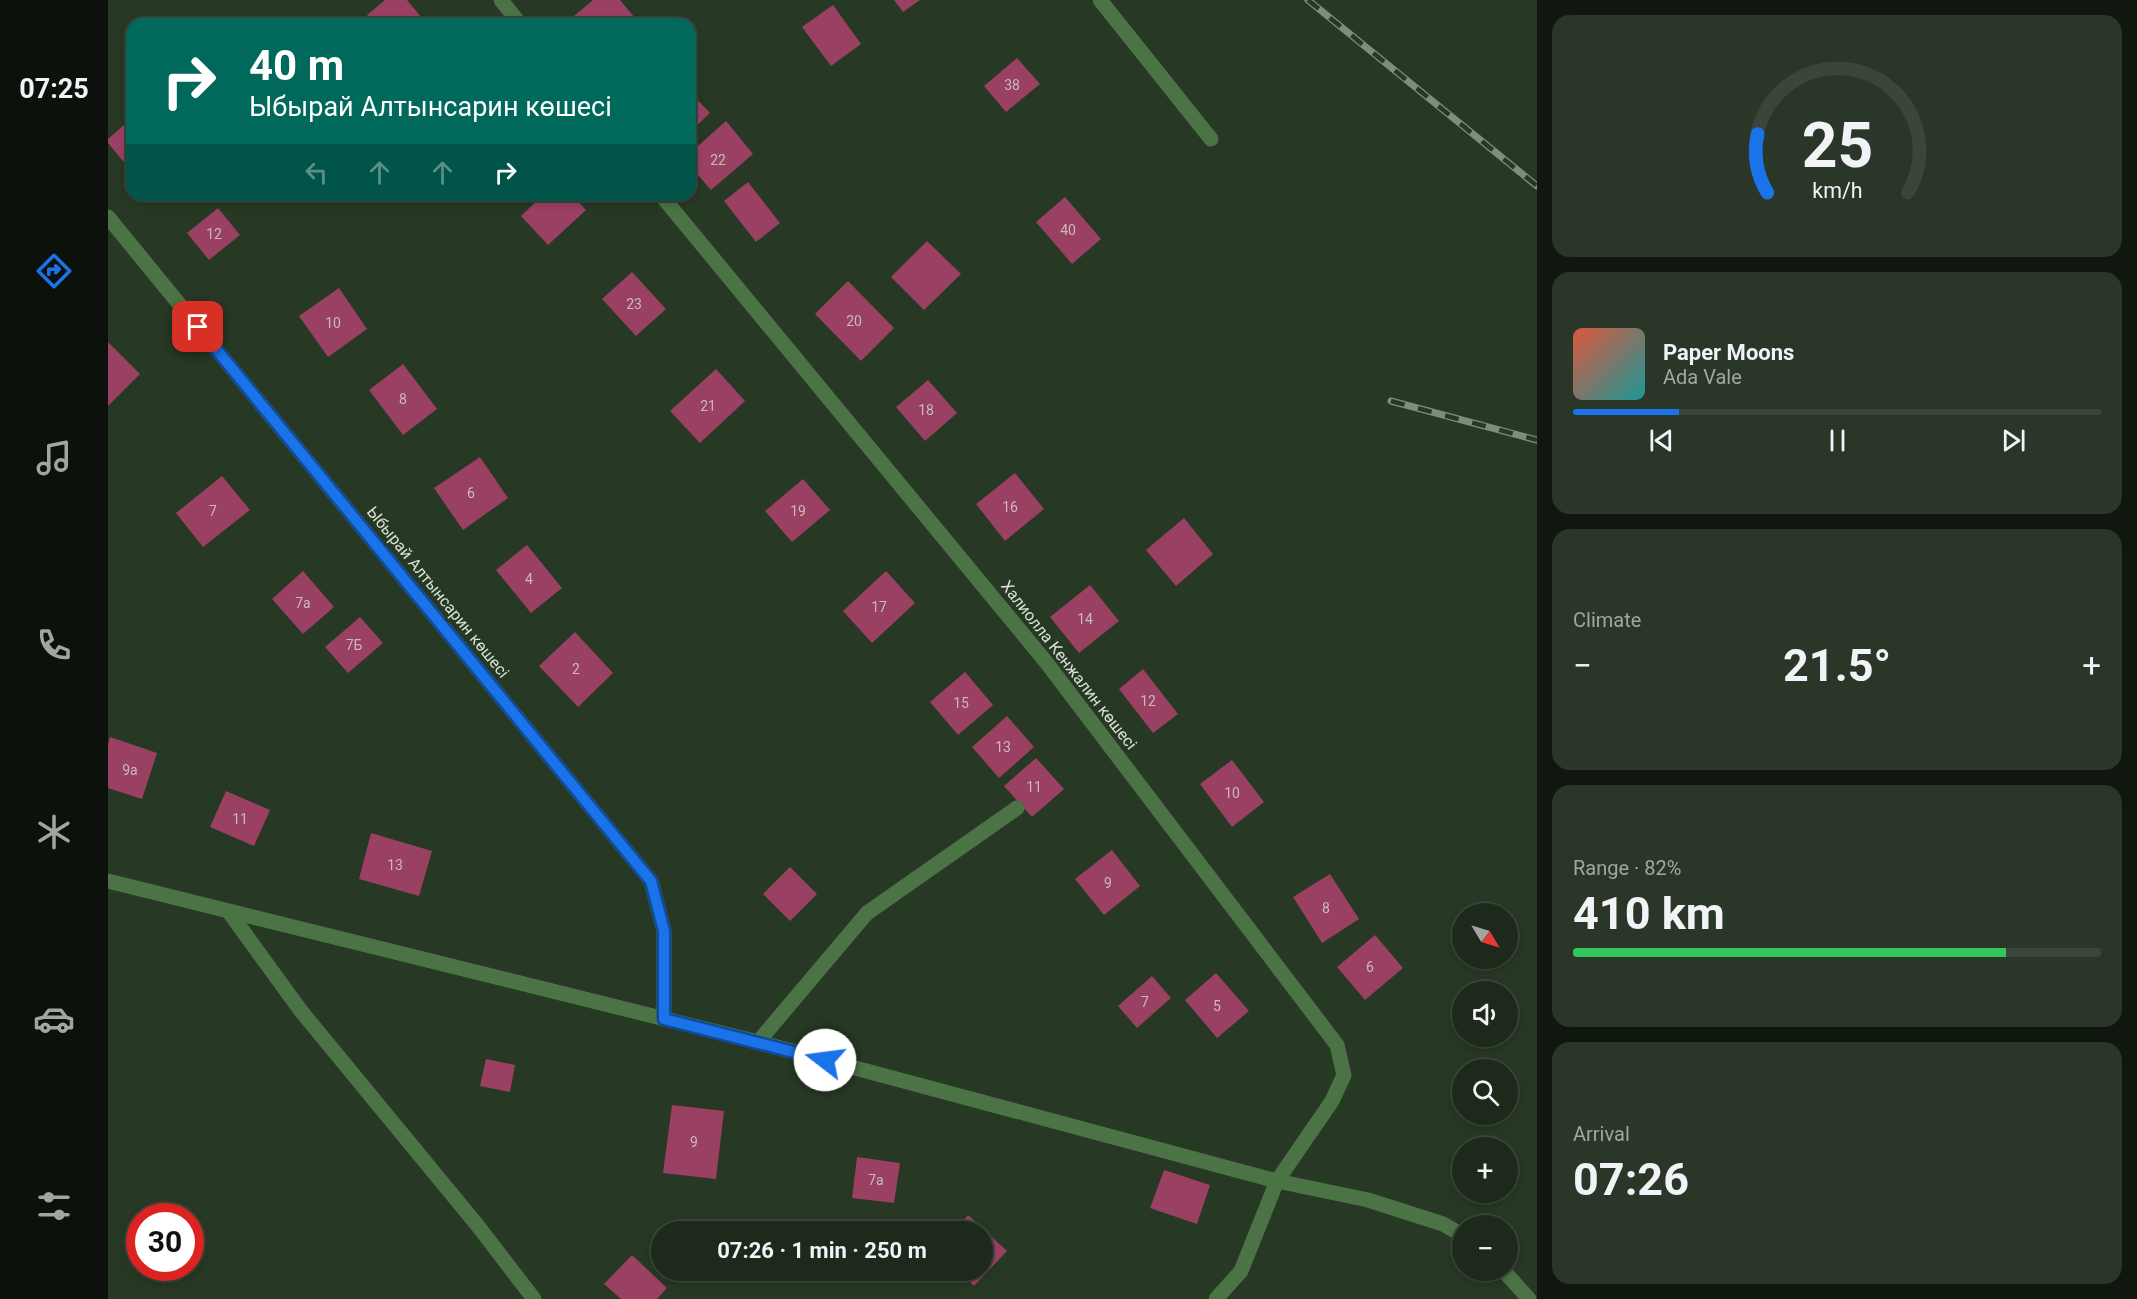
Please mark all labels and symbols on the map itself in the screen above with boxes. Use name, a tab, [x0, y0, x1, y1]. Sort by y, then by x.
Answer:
house number: 38	[1004, 77, 1020, 93]
house number: 22	[710, 152, 726, 168]
house number: 40	[1060, 222, 1076, 238]
house number: 12	[206, 226, 222, 242]
house number: 23	[626, 296, 642, 312]
pin	[172, 301, 223, 352]
house number: 20	[846, 313, 862, 329]
house number: 10	[325, 315, 341, 331]
house number: 8	[399, 391, 407, 407]
house number: 21	[700, 398, 716, 414]
house number: 18	[918, 402, 934, 418]
house number: 6	[467, 485, 475, 501]
house number: 16	[1002, 499, 1018, 515]
street label: Ыбырай Алтынсарин көшесі	[363, 502, 513, 682]
house number: 7	[209, 503, 217, 519]
house number: 19	[790, 503, 806, 519]
house number: 4	[525, 571, 533, 587]
street label: Халиолла Кенжалин көшесі	[997, 577, 1141, 753]
house number: 7а	[295, 595, 311, 611]
house number: 17	[871, 599, 887, 615]
house number: 14	[1077, 611, 1093, 627]
house number: 7Б	[346, 637, 363, 653]
house number: 2	[572, 661, 580, 677]
house number: 12	[1140, 693, 1156, 709]
house number: 15	[953, 695, 969, 711]
house number: 13	[995, 739, 1011, 755]
house number: 9а	[122, 762, 138, 778]
house number: 11	[1026, 779, 1042, 795]
house number: 10	[1224, 785, 1240, 801]
house number: 11	[232, 811, 248, 827]
house number: 13	[387, 857, 403, 873]
house number: 9	[1104, 875, 1112, 891]
house number: 8	[1322, 900, 1330, 916]
north arrow	[1452, 903, 1518, 969]
house number: 6	[1366, 959, 1374, 975]
house number: 7	[1141, 994, 1149, 1010]
house number: 5	[1213, 998, 1221, 1014]
position arrow	[793, 1028, 857, 1092]
house number: 9	[690, 1134, 698, 1150]
house number: 7а	[868, 1172, 884, 1188]
speed limit sign: 30	[126, 1203, 204, 1281]

